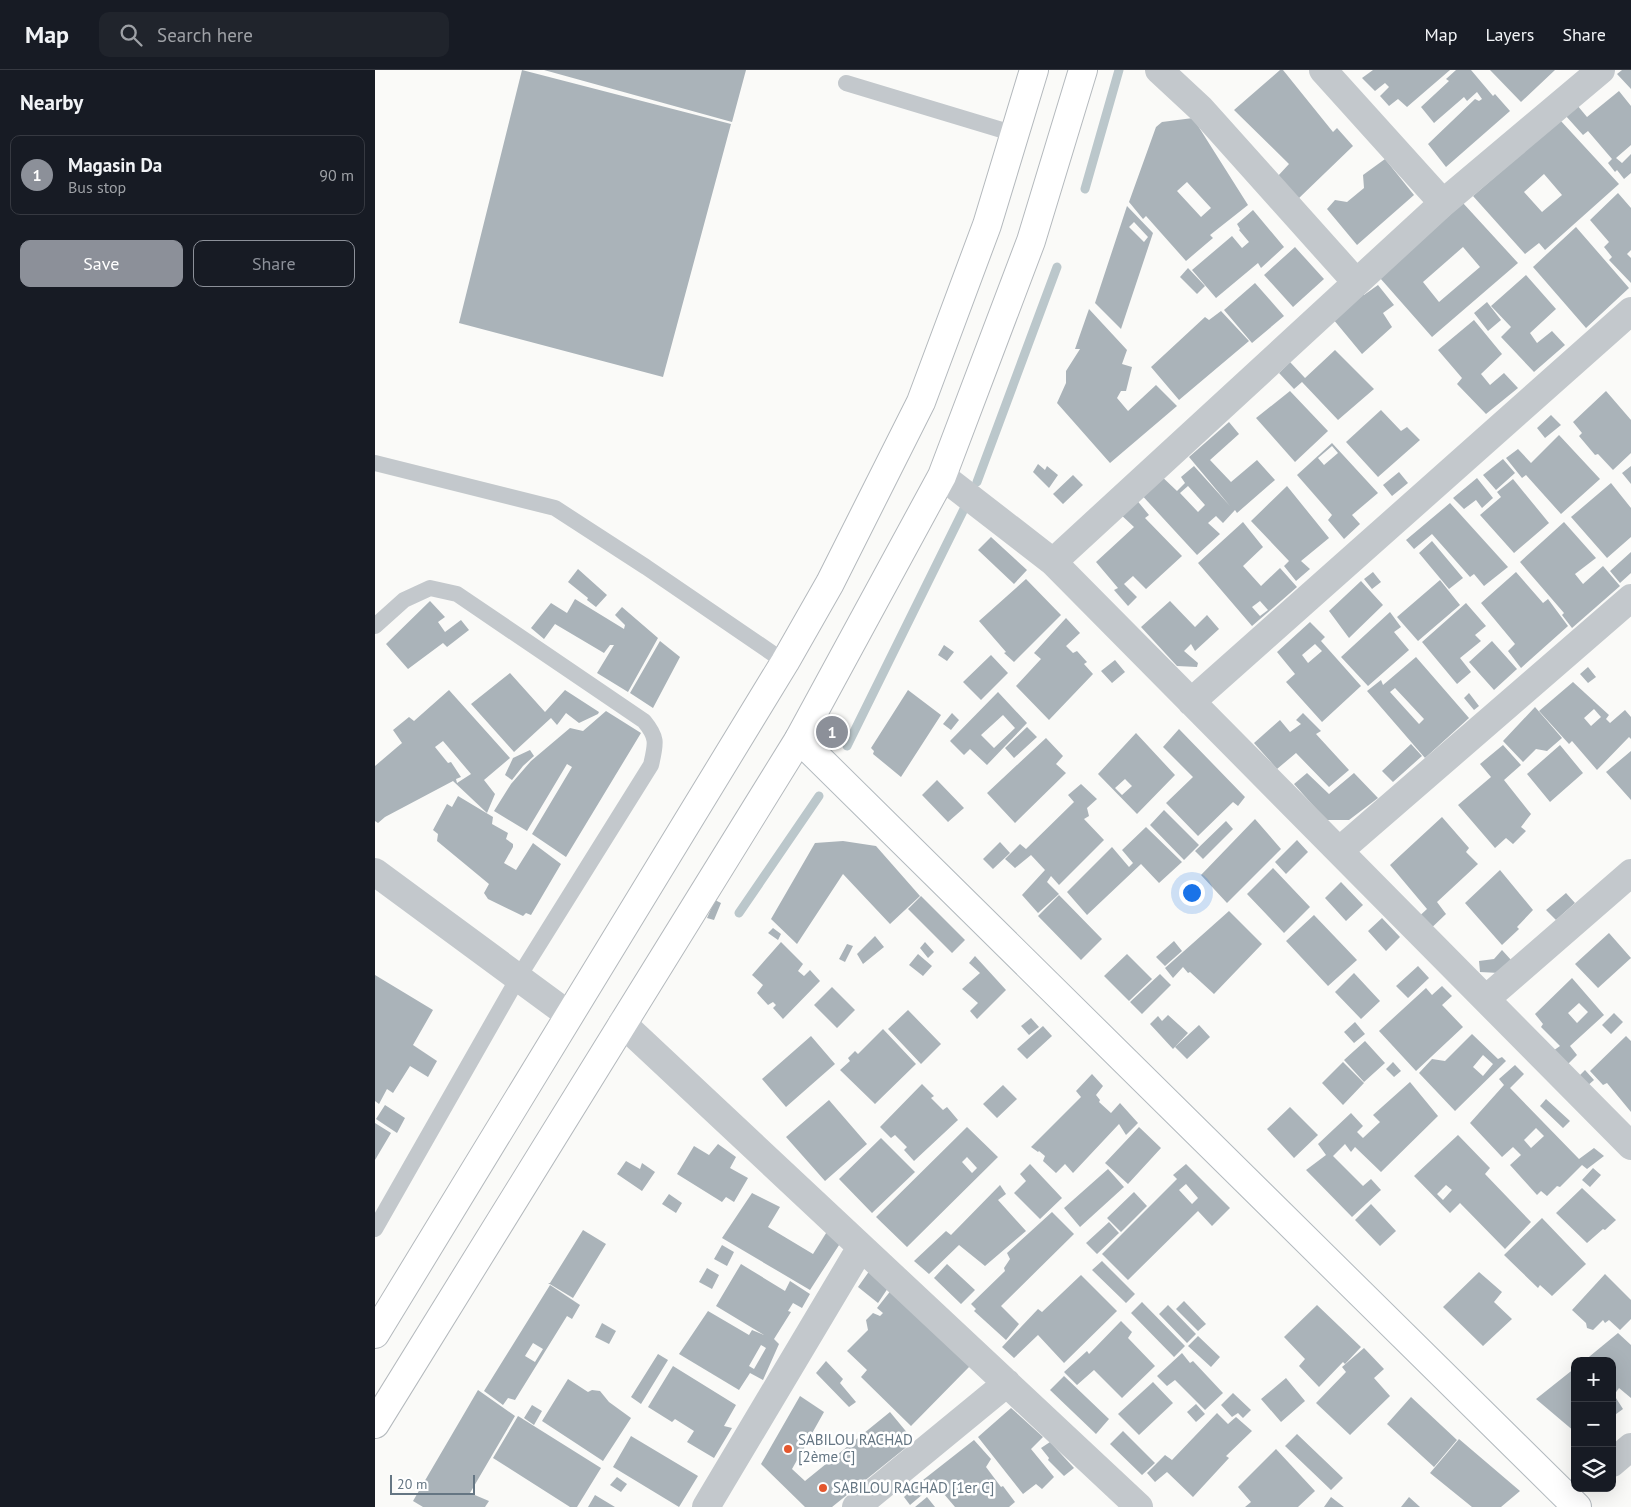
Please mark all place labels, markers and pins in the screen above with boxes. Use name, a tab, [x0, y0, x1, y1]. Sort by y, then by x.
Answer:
pin: 1	[816, 713, 848, 751]
place label: SABILOU RACHAD [2ème C]	[798, 1430, 913, 1466]
marker: SABILOU RACHAD [2ème C]	[782, 1443, 794, 1455]
place label: SABILOU RACHAD [1er C]	[833, 1478, 994, 1497]
marker: SABILOU RACHAD [1er C]	[817, 1482, 829, 1494]

